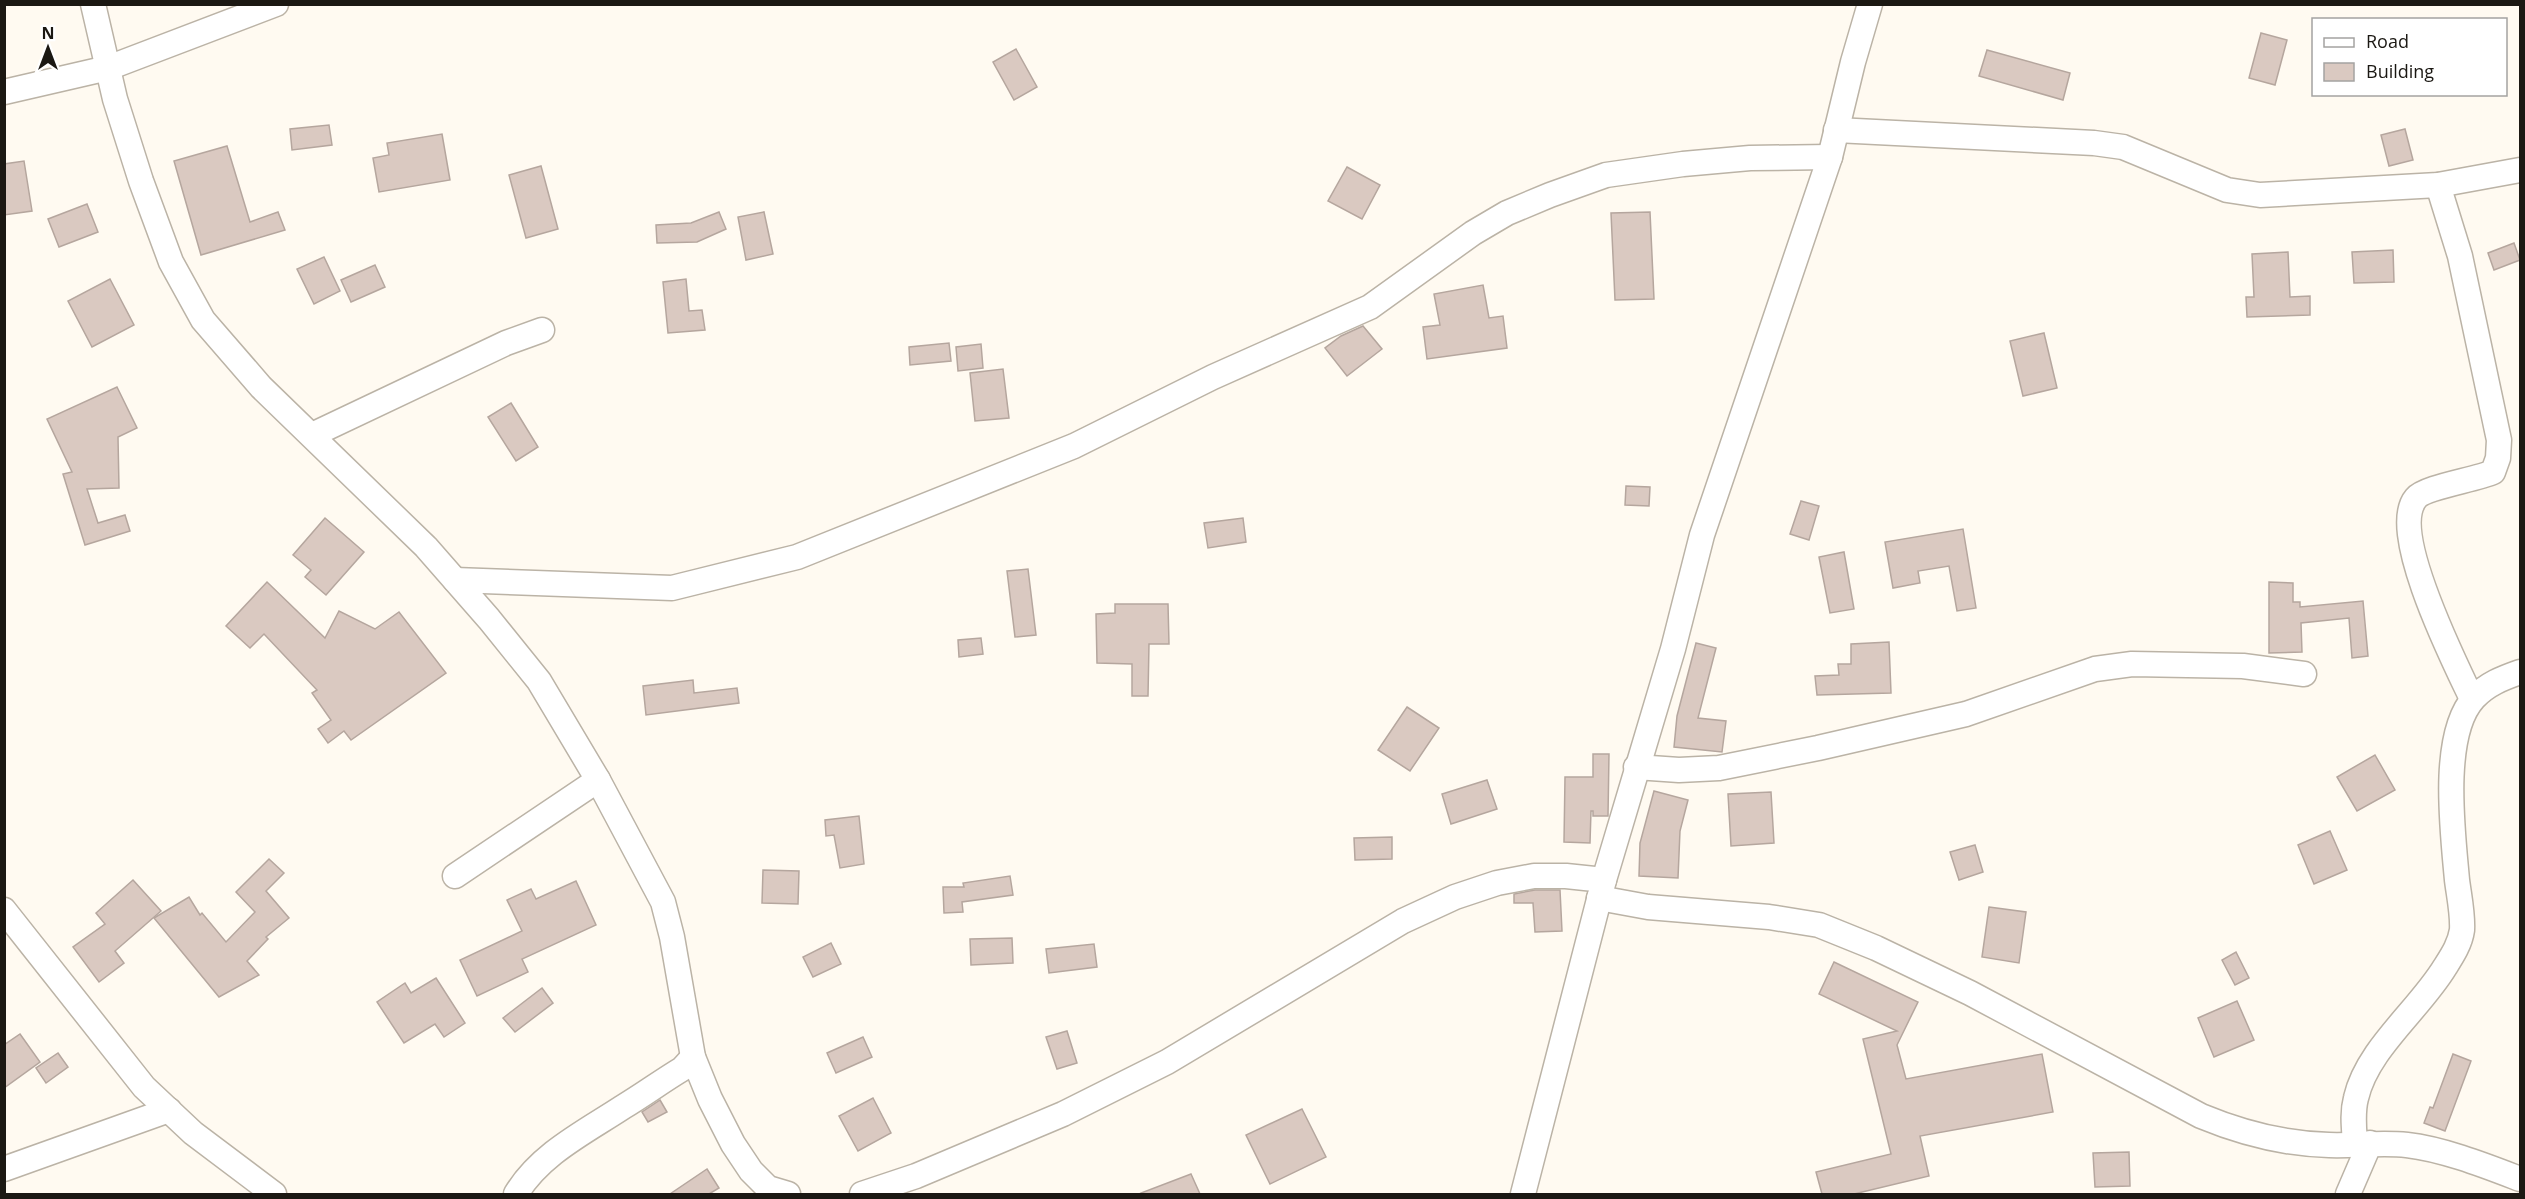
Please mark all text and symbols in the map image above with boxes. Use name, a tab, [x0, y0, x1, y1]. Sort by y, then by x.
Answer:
north arrow	[18, 18, 78, 78]
legend	[2312, 18, 2507, 96]
text: N	[41, 22, 55, 44]
text: Road	[2366, 29, 2409, 53]
text: Building	[2366, 59, 2434, 83]

